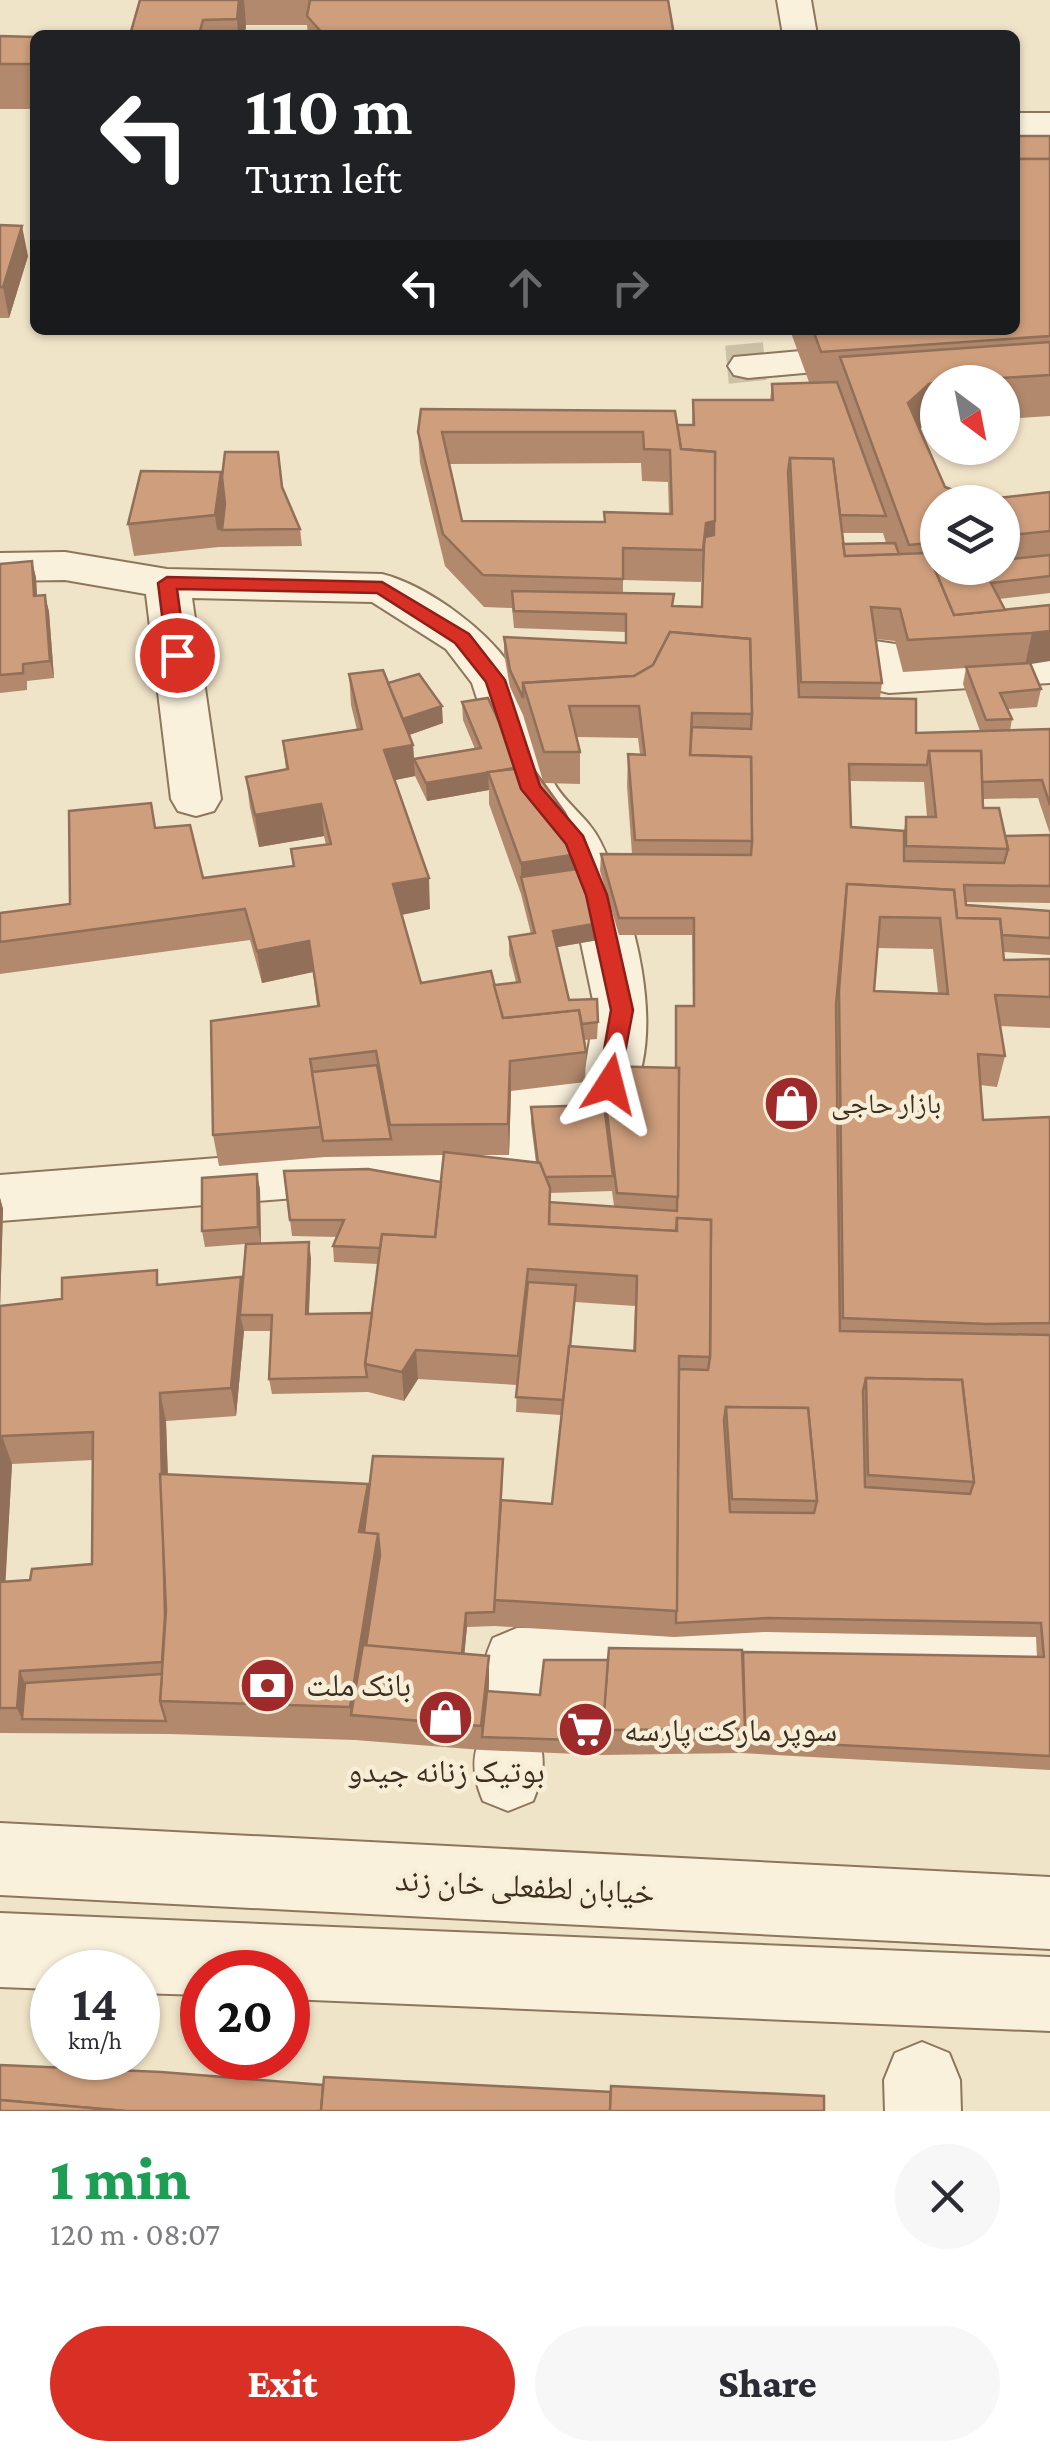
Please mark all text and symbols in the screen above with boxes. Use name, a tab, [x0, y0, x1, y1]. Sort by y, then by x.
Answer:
icon: left	[80, 70, 210, 200]
text: 110 m	[245, 71, 413, 149]
text: Turn left	[245, 153, 402, 203]
icon: left	[393, 260, 448, 315]
icon: ahead	[498, 260, 553, 315]
icon: right	[603, 260, 658, 315]
north arrow	[920, 365, 1020, 465]
map controls	[920, 365, 1020, 585]
button: layers	[920, 485, 1020, 585]
pin	[135, 613, 220, 698]
icon: arrive	[150, 628, 205, 683]
position arrow	[558, 1032, 662, 1136]
shop icon: بازار حاجی	[762, 1073, 822, 1133]
place label: بازار حاجی	[831, 1088, 941, 1121]
bank icon: بانک ملت	[237, 1655, 297, 1715]
place label: بانک ملت	[306, 1667, 411, 1703]
shop icon: بوتیک زنانه جیدو	[416, 1687, 476, 1747]
supermarket icon: سوپر مارکت پارسه	[555, 1700, 615, 1760]
place label: سوپر مارکت پارسه	[624, 1712, 837, 1749]
place label: بوتیک زنانه جیدو	[347, 1753, 545, 1789]
street label: خیابان لطفعلی خان زند	[394, 1861, 656, 1913]
speed limit sign: 20	[180, 1950, 310, 2080]
text: 14	[72, 1975, 118, 2031]
text: km/h	[68, 2027, 122, 2054]
button: close	[895, 2144, 1000, 2249]
text: 1 min	[50, 2145, 190, 2212]
text: 120 m · 08:07	[50, 2216, 220, 2252]
button: Exit	[50, 2326, 515, 2441]
button: Share	[535, 2326, 1000, 2441]

